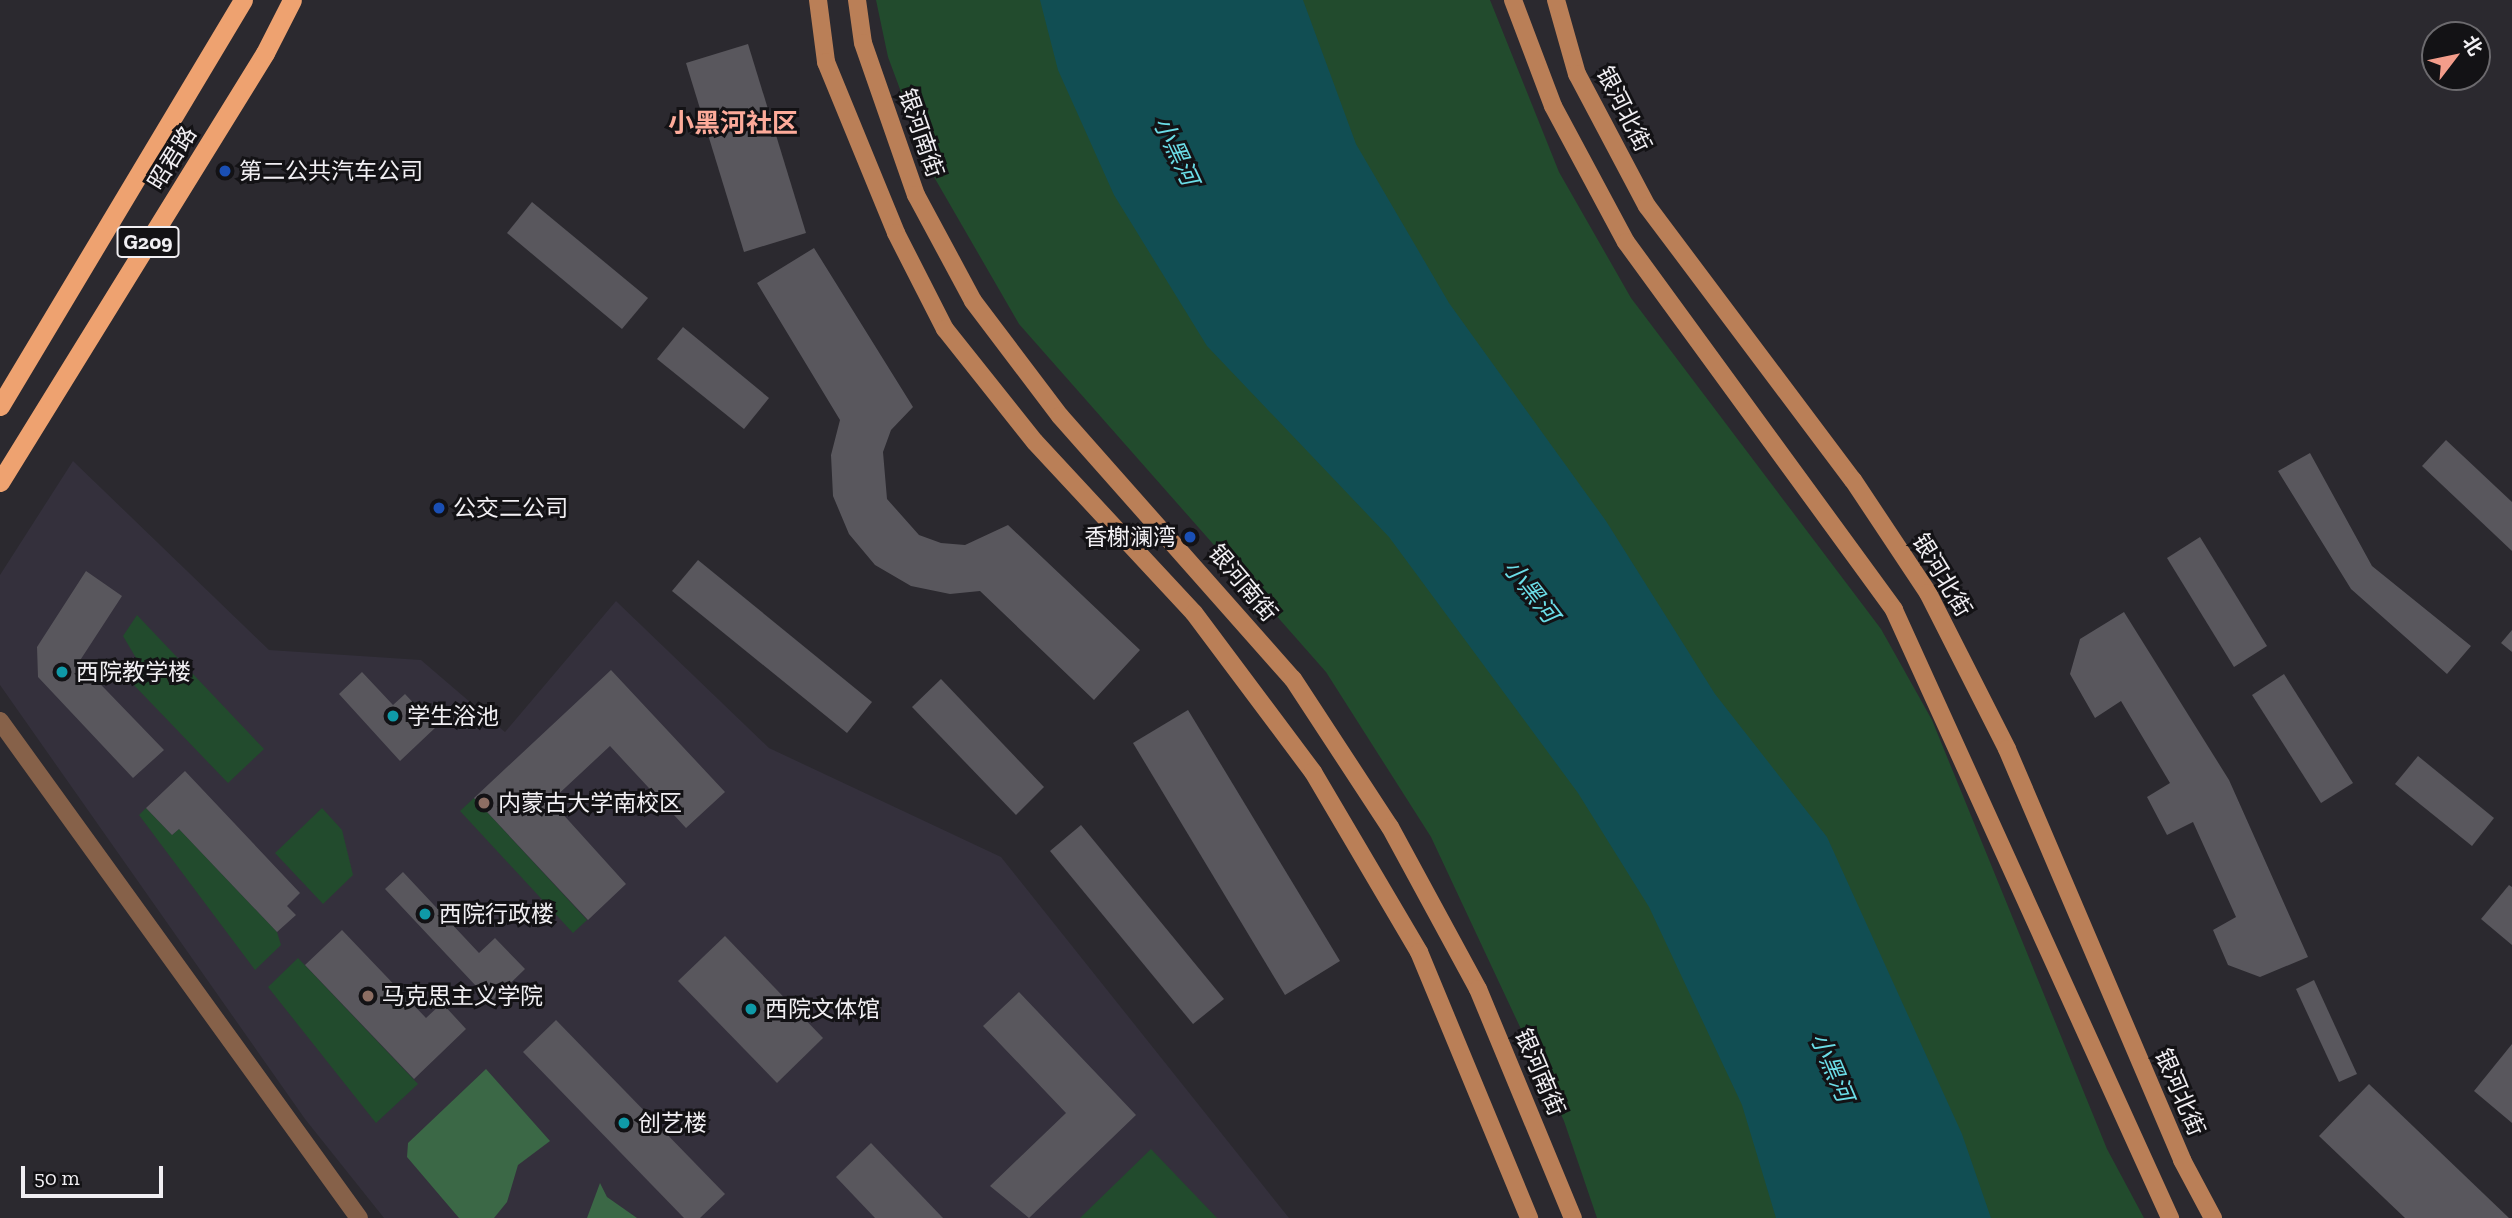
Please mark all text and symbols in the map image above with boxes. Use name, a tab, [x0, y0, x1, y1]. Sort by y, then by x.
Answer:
north arrow	[2421, 21, 2491, 91]
text: 北	[2458, 32, 2487, 60]
street label: 银河北街	[1591, 62, 1657, 156]
street label: 银河南街	[893, 85, 949, 181]
district label: 小黑河社区	[668, 108, 798, 140]
water label: 小黑河	[1148, 112, 1204, 190]
street label: 昭君路	[142, 121, 202, 195]
place label: 第二公共汽车公司	[239, 157, 423, 185]
marker: 第二公共汽车公司	[217, 163, 233, 179]
road number: G209	[116, 224, 180, 260]
place label: 公交二公司	[453, 494, 568, 522]
marker: 公交二公司	[431, 500, 447, 516]
place label: 香榭澜湾	[1084, 523, 1176, 551]
street label: 银河北街	[1906, 528, 1978, 622]
marker: 香榭澜湾	[1182, 529, 1198, 545]
street label: 银河南街	[1203, 539, 1283, 627]
water label: 小黑河	[1497, 554, 1565, 628]
place label: 西院教学楼	[76, 658, 191, 686]
marker: 西院教学楼	[54, 664, 70, 680]
place label: 学生浴池	[407, 702, 499, 730]
marker: 学生浴池	[385, 708, 401, 724]
place label: 内蒙古大学南校区	[498, 789, 682, 817]
marker: 内蒙古大学南校区	[476, 795, 492, 811]
place label: 西院行政楼	[439, 900, 554, 928]
marker: 西院行政楼	[417, 906, 433, 922]
place label: 马克思主义学院	[382, 982, 543, 1010]
marker: 马克思主义学院	[360, 988, 376, 1004]
place label: 西院文体馆	[765, 995, 880, 1023]
marker: 西院文体馆	[743, 1001, 759, 1017]
street label: 银河南街	[1509, 1024, 1571, 1120]
water label: 小黑河	[1805, 1028, 1859, 1106]
street label: 银河北街	[2149, 1044, 2211, 1140]
place label: 创艺楼	[638, 1109, 707, 1137]
marker: 创艺楼	[616, 1115, 632, 1131]
scale bar	[24, 1152, 166, 1196]
text: 50 m	[34, 1165, 80, 1190]

